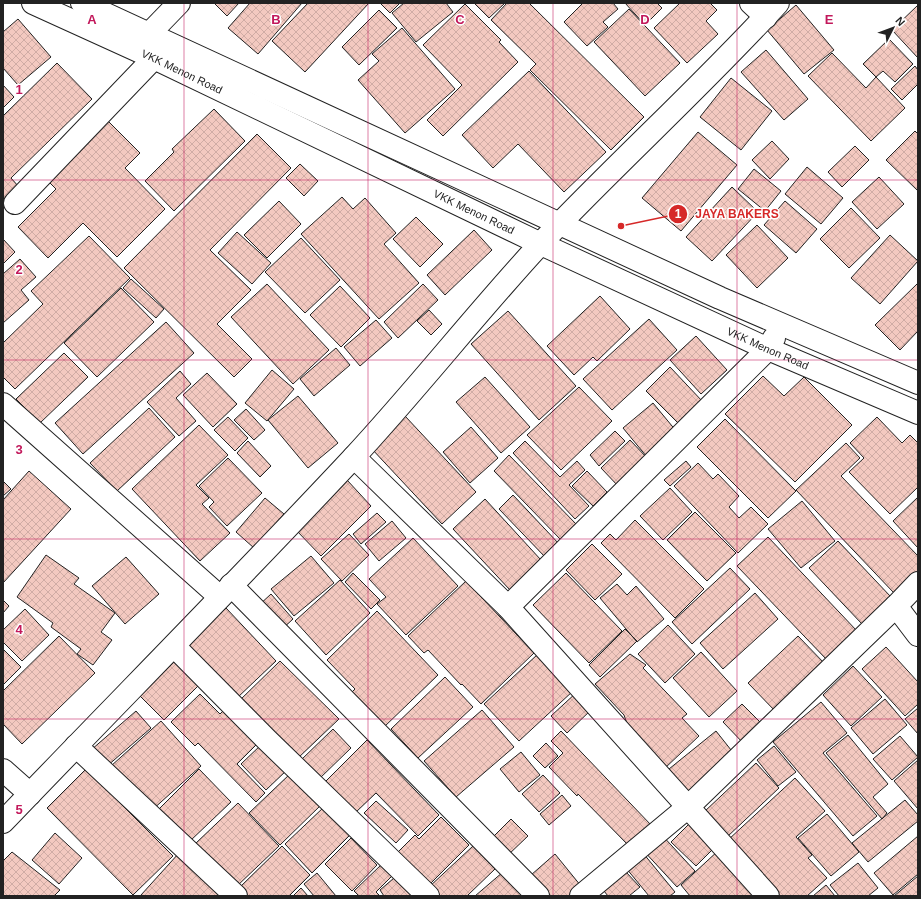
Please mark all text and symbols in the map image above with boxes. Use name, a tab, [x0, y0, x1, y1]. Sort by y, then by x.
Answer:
north arrow	[873, 8, 913, 48]
text: A	[87, 12, 97, 27]
text: B	[271, 12, 281, 27]
text: C	[455, 12, 465, 27]
text: D	[640, 12, 650, 27]
text: E	[825, 12, 834, 27]
text: N	[893, 14, 908, 28]
street label: VKK Menon Road	[140, 47, 224, 96]
text: 1	[15, 82, 23, 97]
street label: VKK Menon Road	[432, 187, 516, 236]
callout: JAYA BAKERS	[668, 202, 787, 226]
text: 1	[675, 207, 682, 221]
text: JAYA BAKERS	[695, 207, 779, 221]
text: 2	[15, 262, 23, 277]
street label: VKK Menon Road	[725, 325, 811, 372]
text: 3	[15, 442, 23, 457]
text: 4	[15, 622, 23, 637]
text: 5	[15, 802, 23, 817]

